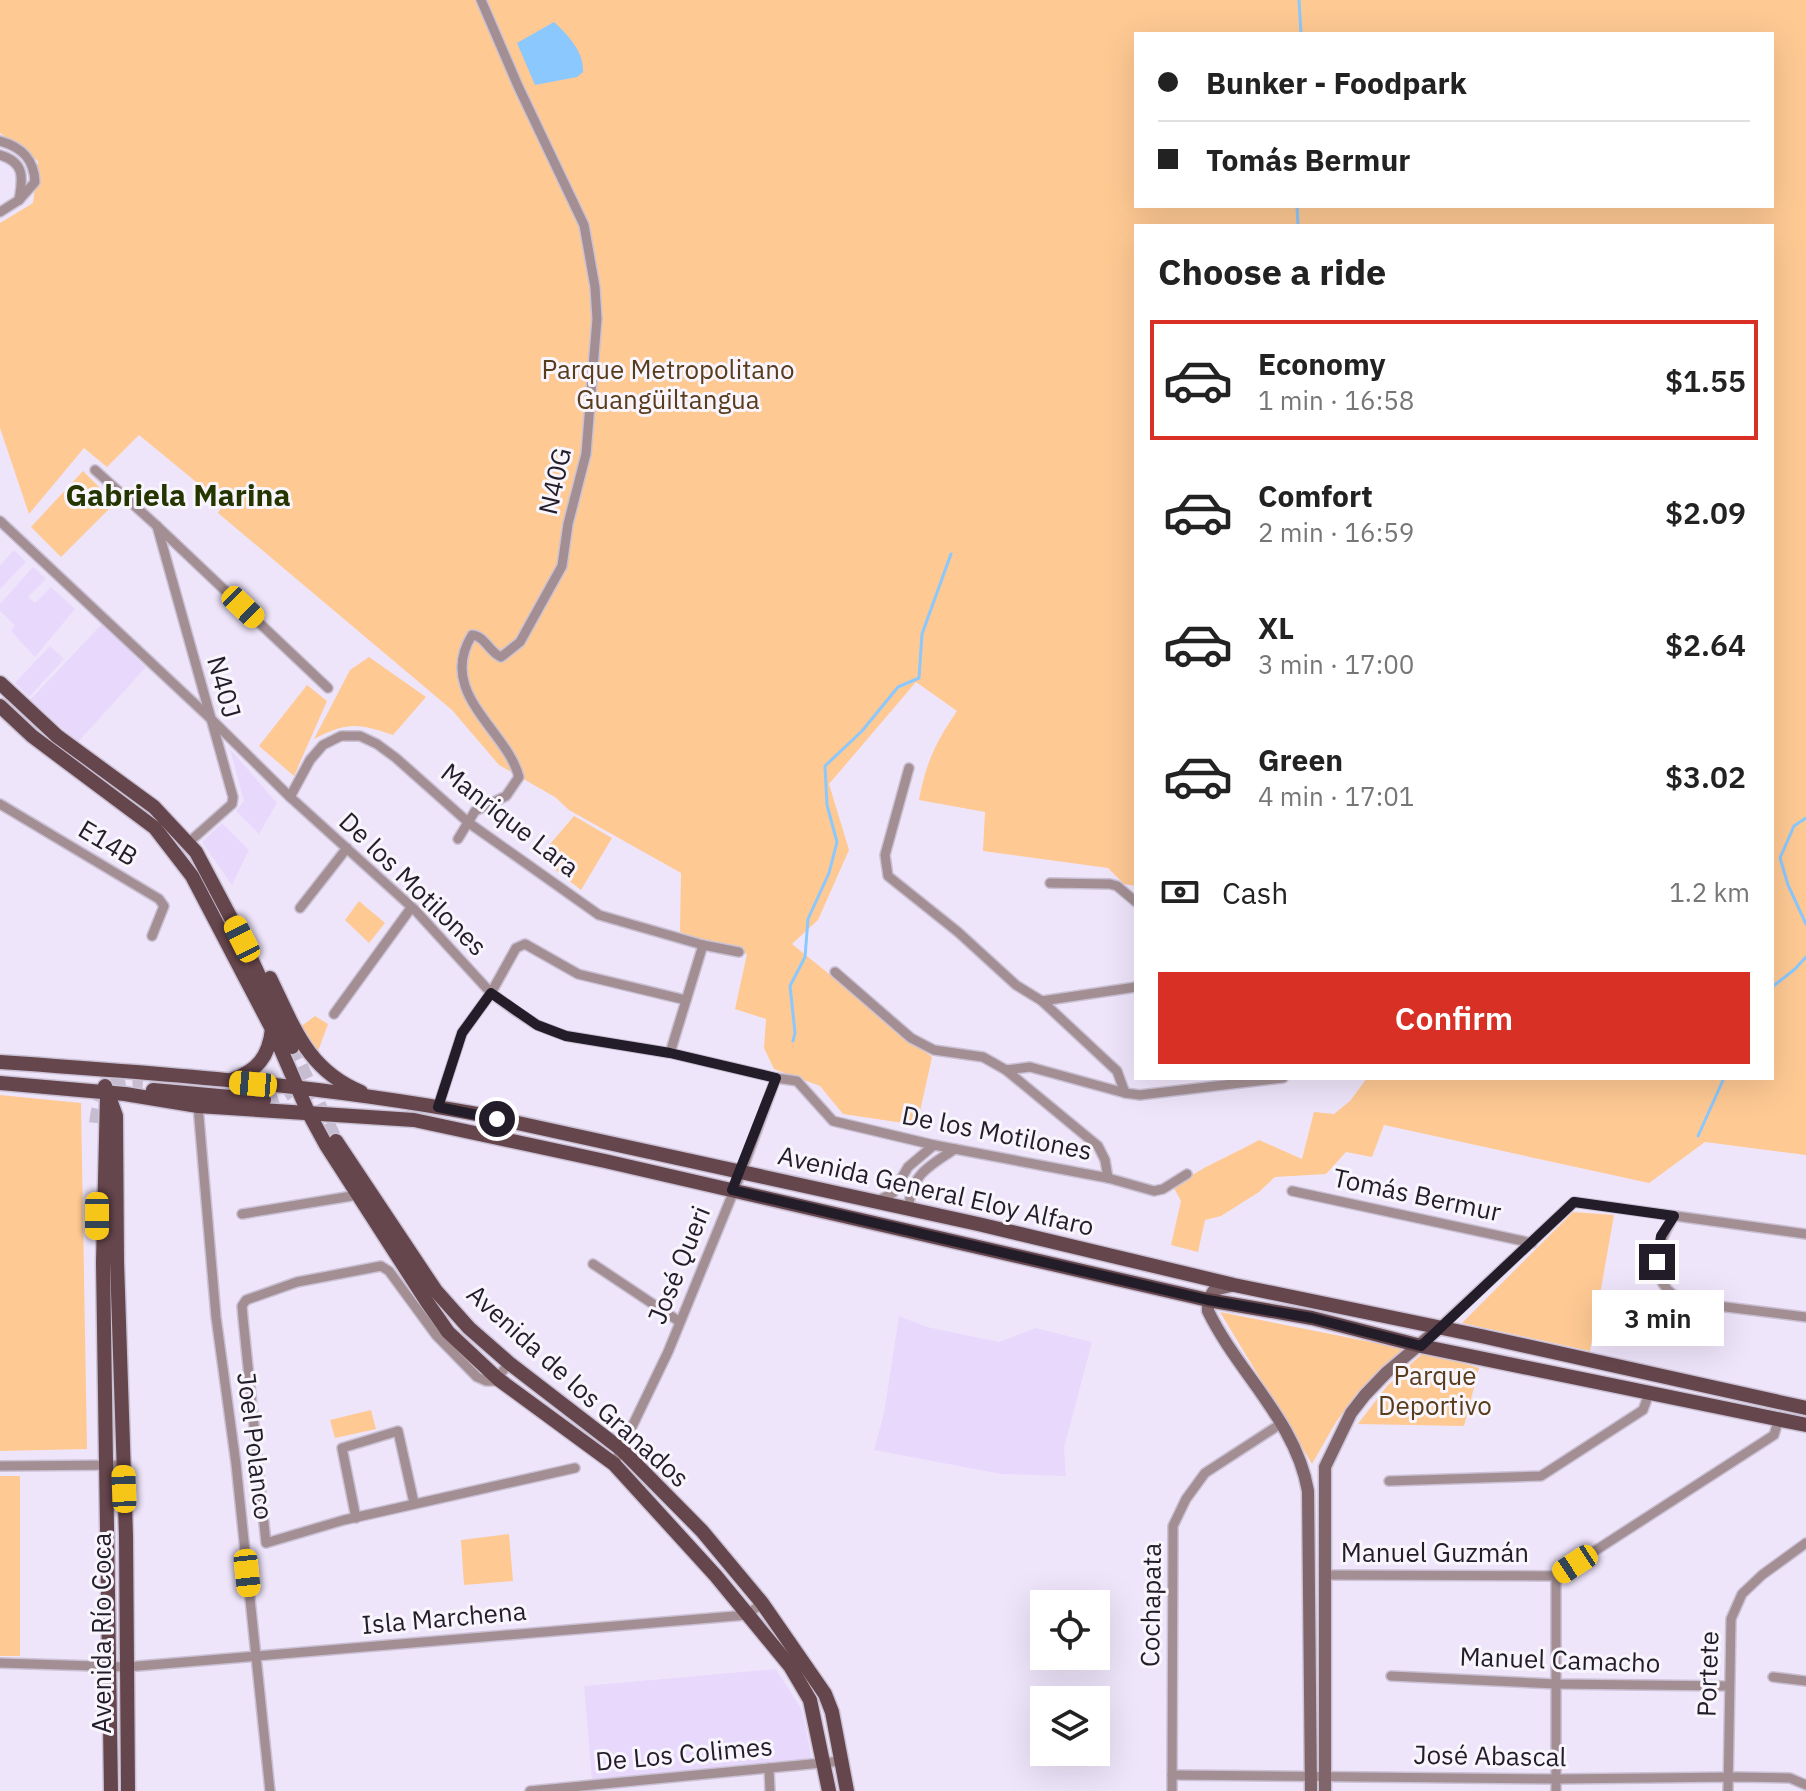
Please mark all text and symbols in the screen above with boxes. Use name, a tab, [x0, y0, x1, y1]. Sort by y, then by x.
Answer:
text: Bunker - Foodpark	[1206, 63, 1467, 102]
text: Tomás Bermur	[1206, 140, 1410, 179]
text: Choose a ride	[1158, 248, 1386, 295]
icon: car	[1162, 344, 1234, 416]
text: Economy	[1258, 344, 1386, 383]
park label: Parque Metropolitano Guangüiltangua	[541, 352, 795, 416]
text: $1.55	[1665, 361, 1746, 400]
text: 1 min · 16:58	[1258, 383, 1414, 417]
street label: N40G	[530, 444, 578, 518]
district label: Gabriela Marina	[66, 475, 290, 514]
icon: car	[1162, 476, 1234, 548]
text: Comfort	[1258, 476, 1373, 515]
text: $2.09	[1665, 493, 1746, 532]
text: 2 min · 16:59	[1258, 515, 1414, 549]
car	[217, 582, 269, 632]
icon: car	[1162, 608, 1234, 680]
text: XL	[1258, 608, 1294, 647]
text: $2.64	[1665, 625, 1746, 664]
text: 3 min · 17:00	[1258, 647, 1414, 681]
street label: N40J	[200, 652, 250, 722]
icon: car	[1162, 740, 1234, 812]
text: Green	[1258, 740, 1343, 779]
street label: Manrique Lara	[435, 755, 587, 884]
text: $3.02	[1665, 757, 1746, 796]
text: 4 min · 17:01	[1258, 779, 1414, 813]
street label: De los Motilones	[332, 804, 495, 963]
street label: E14B	[73, 811, 144, 873]
icon: cash	[1158, 870, 1202, 914]
text: Cash	[1222, 873, 1288, 912]
text: 1.2 km	[1669, 875, 1750, 909]
car	[220, 912, 264, 966]
button: Confirm	[1158, 972, 1750, 1064]
car	[228, 1070, 278, 1098]
street label: De los Motilones	[899, 1097, 1095, 1167]
route start	[479, 1101, 515, 1137]
street label: Avenida General Eloy Alfaro	[775, 1137, 1097, 1243]
street label: Tomás Bermur	[1330, 1160, 1505, 1229]
car	[85, 1192, 109, 1240]
street label: José Queri	[639, 1201, 717, 1329]
route end	[1639, 1244, 1675, 1280]
street label: Avenida de los Granados	[460, 1276, 697, 1494]
callout: 3 min	[1591, 1290, 1723, 1346]
text: 3 min	[1624, 1301, 1692, 1335]
park label: Parque Deportivo	[1378, 1358, 1492, 1422]
street label: Joel Polanco	[230, 1370, 282, 1522]
car	[111, 1465, 137, 1513]
street label: Avenida Río Coca	[84, 1532, 118, 1733]
street label: Manuel Guzmán	[1341, 1535, 1529, 1569]
car	[1548, 1541, 1602, 1587]
street label: Cochapata	[1132, 1542, 1168, 1667]
car	[233, 1548, 261, 1598]
map controls	[1030, 1590, 1110, 1766]
button: locate	[1030, 1590, 1110, 1670]
street label: Isla Marchena	[360, 1593, 528, 1641]
street label: Portete	[1689, 1630, 1725, 1718]
street label: Manuel Camacho	[1459, 1639, 1661, 1679]
button: layers	[1030, 1686, 1110, 1766]
street label: De Los Colimes	[594, 1728, 774, 1778]
street label: José Abascal	[1413, 1737, 1567, 1773]

